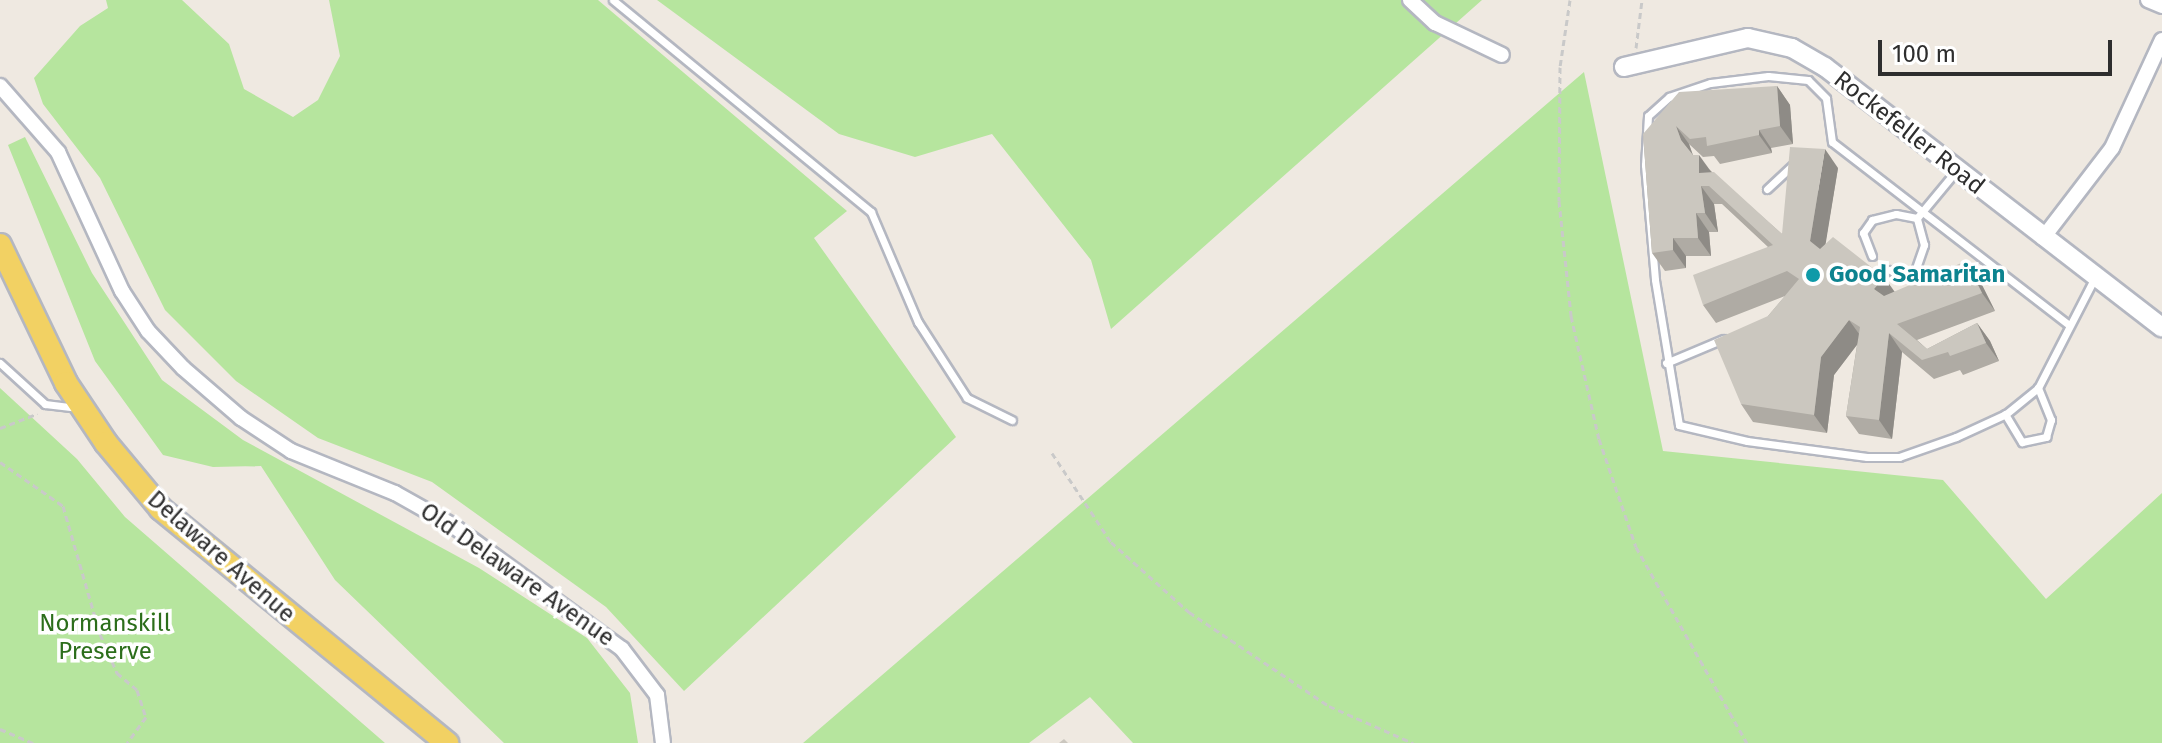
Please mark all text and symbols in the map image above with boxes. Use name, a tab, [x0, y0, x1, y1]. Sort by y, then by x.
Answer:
scale bar	[1882, 24, 2116, 74]
text: 100 m	[1892, 40, 1956, 68]
street label: Rockefeller Road	[1828, 65, 1990, 201]
place label: Good Samaritan	[1829, 261, 2005, 289]
marker: Good Samaritan	[1804, 266, 1822, 284]
street label: Delaware Avenue	[141, 485, 301, 629]
street label: Old Delaware Avenue	[414, 497, 620, 653]
park label: Normanskill Preserve	[39, 610, 171, 666]

